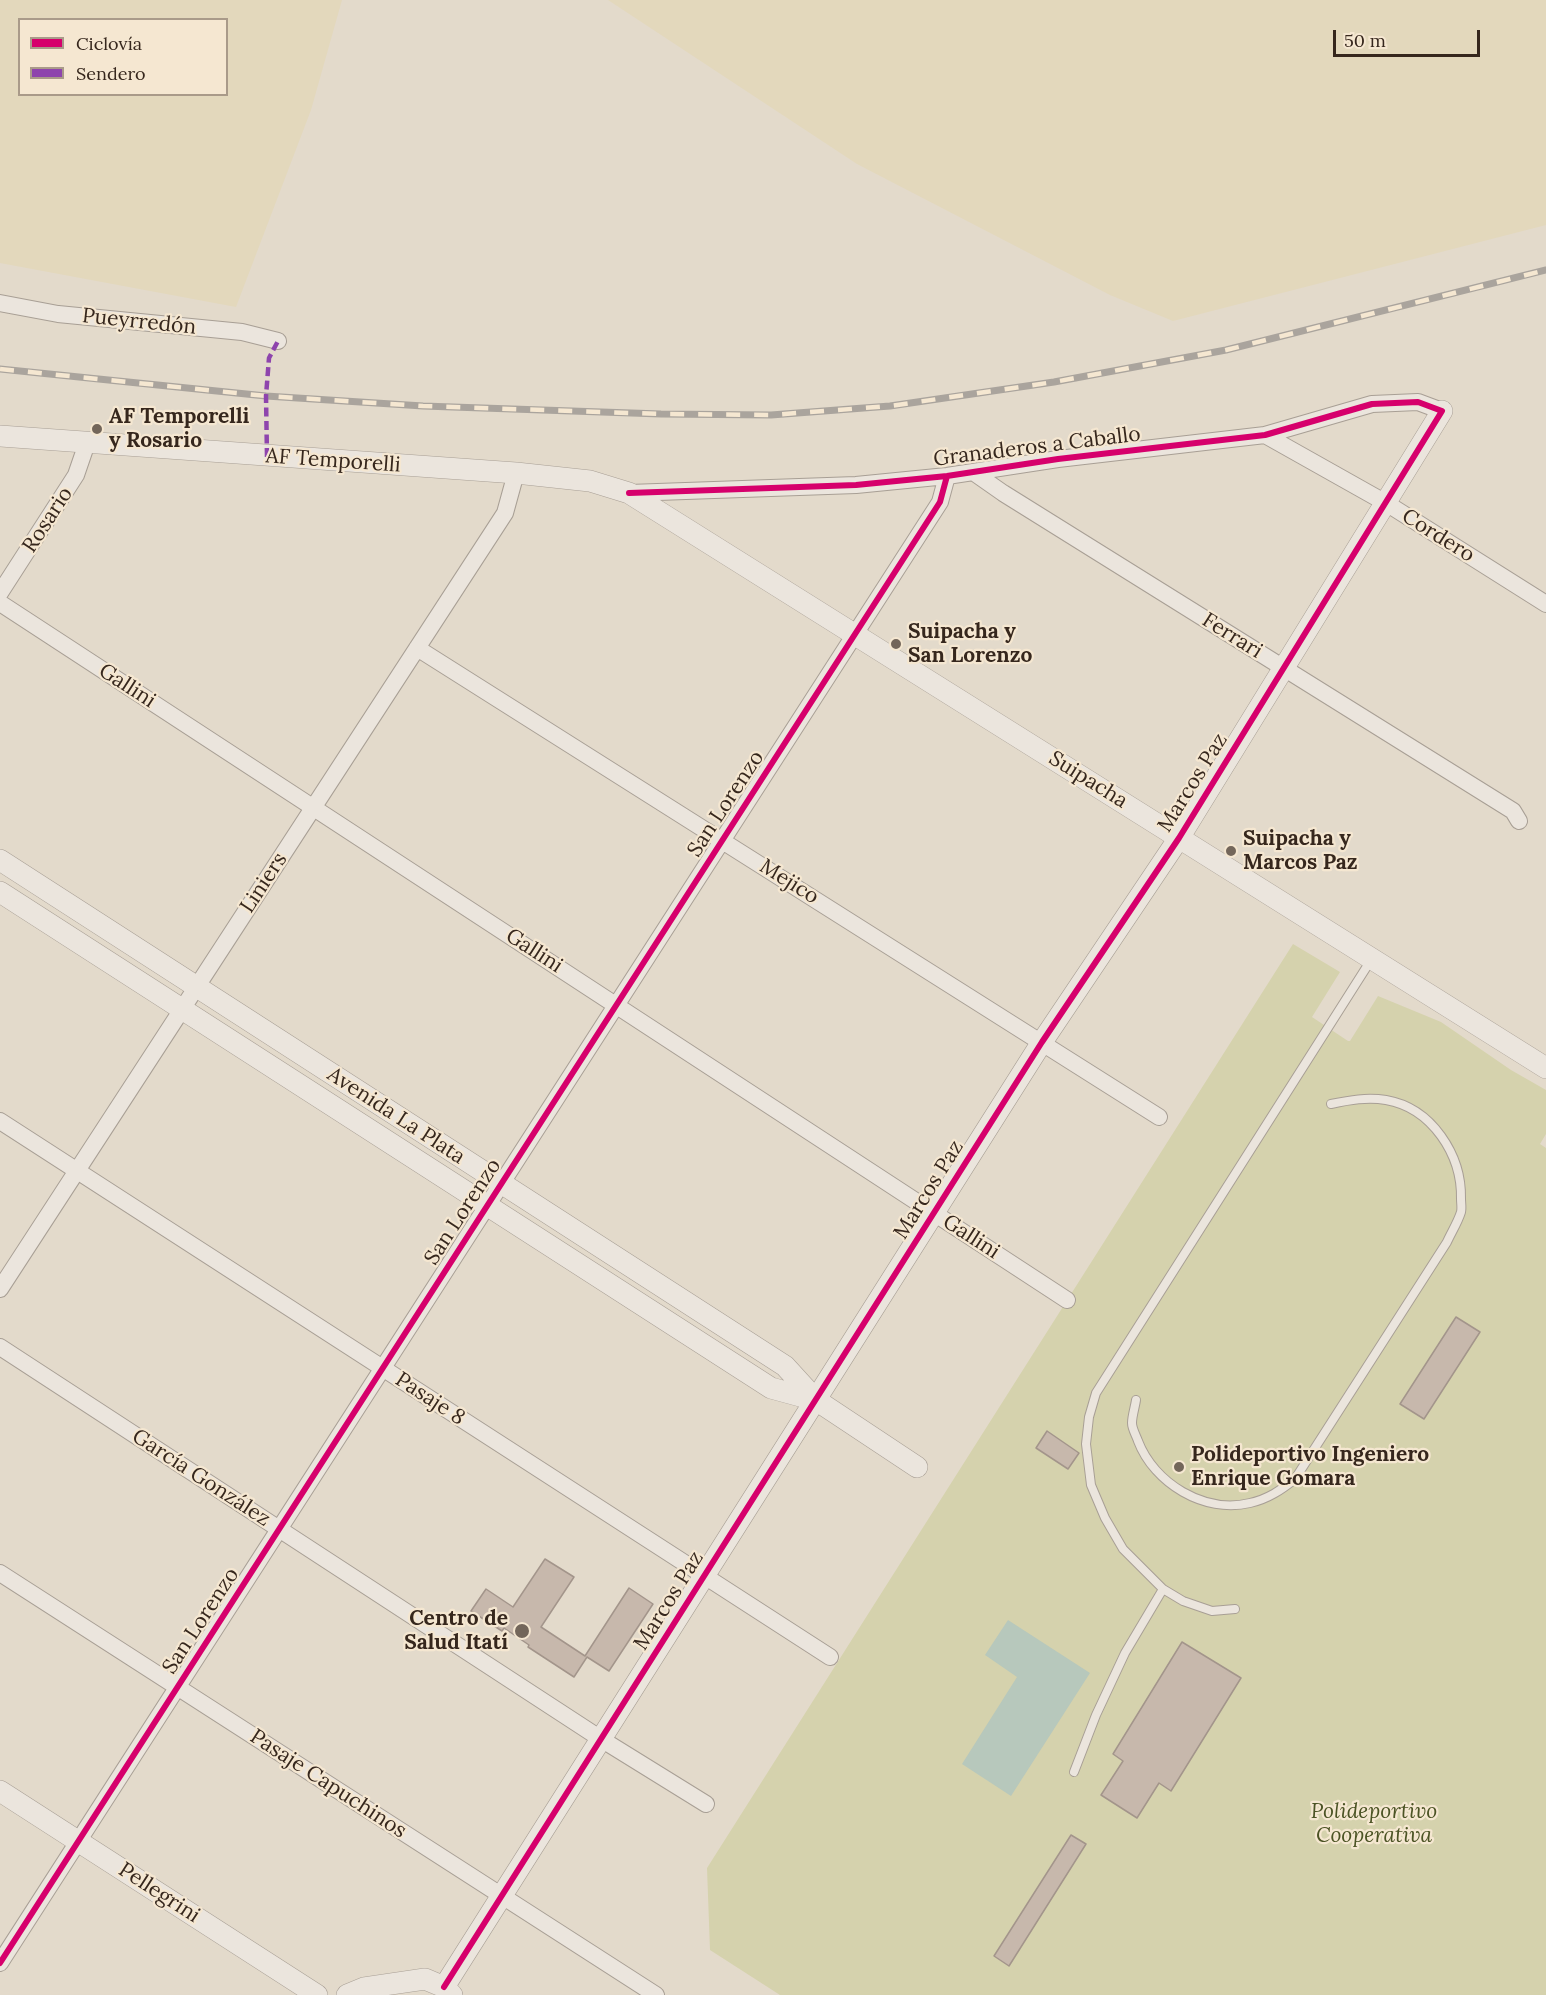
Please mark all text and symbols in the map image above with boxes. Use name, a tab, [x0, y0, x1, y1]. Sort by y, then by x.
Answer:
legend	[18, 18, 228, 96]
scale bar	[1336, 18, 1483, 56]
text: 50 m	[1344, 29, 1386, 52]
text: Ciclovía	[76, 32, 142, 55]
text: Sendero	[76, 62, 146, 85]
street label: Pueyrredón	[81, 303, 197, 341]
place label: AF Temporelli y Rosario	[109, 404, 249, 454]
marker: AF Temporelli y Rosario	[90, 422, 104, 436]
street label: Granaderos a Caballo	[932, 422, 1142, 472]
street label: AF Temporelli	[265, 444, 401, 478]
street label: Rosario	[18, 482, 78, 558]
street label: Cordero	[1397, 504, 1479, 568]
street label: Ferrari	[1197, 608, 1267, 664]
place label: Suipacha y San Lorenzo	[908, 619, 1032, 669]
marker: Suipacha y San Lorenzo	[889, 637, 903, 651]
street label: Gallini	[94, 658, 160, 714]
street label: Marcos Paz	[1153, 729, 1233, 837]
street label: San Lorenzo	[682, 746, 770, 862]
street label: Suipacha	[1044, 746, 1132, 814]
place label: Suipacha y Marcos Paz	[1243, 826, 1358, 876]
marker: Suipacha y Marcos Paz	[1224, 844, 1238, 858]
street label: Liniers	[235, 848, 293, 918]
street label: Mejico	[755, 854, 823, 910]
street label: Gallini	[501, 923, 567, 979]
street label: Avenida La Plata	[322, 1062, 470, 1170]
street label: Marcos Paz	[889, 1136, 969, 1244]
street label: San Lorenzo	[419, 1154, 507, 1270]
street label: Gallini	[938, 1209, 1004, 1265]
street label: Pasaje 8	[390, 1367, 470, 1431]
street label: García González	[127, 1424, 275, 1532]
place label: Polideportivo Ingeniero Enrique Gomara	[1191, 1442, 1429, 1492]
marker: Polideportivo Ingeniero Enrique Gomara	[1172, 1460, 1186, 1474]
street label: Marcos Paz	[629, 1547, 709, 1655]
street label: San Lorenzo	[157, 1563, 245, 1679]
place label: Centro de Salud Itatí	[404, 1606, 508, 1656]
marker: Centro de Salud Itatí	[513, 1622, 531, 1640]
street label: Pasaje Capuchinos	[245, 1724, 411, 1844]
park label: Polideportivo Cooperativa	[1311, 1799, 1437, 1849]
street label: Pellegrini	[114, 1857, 204, 1929]

